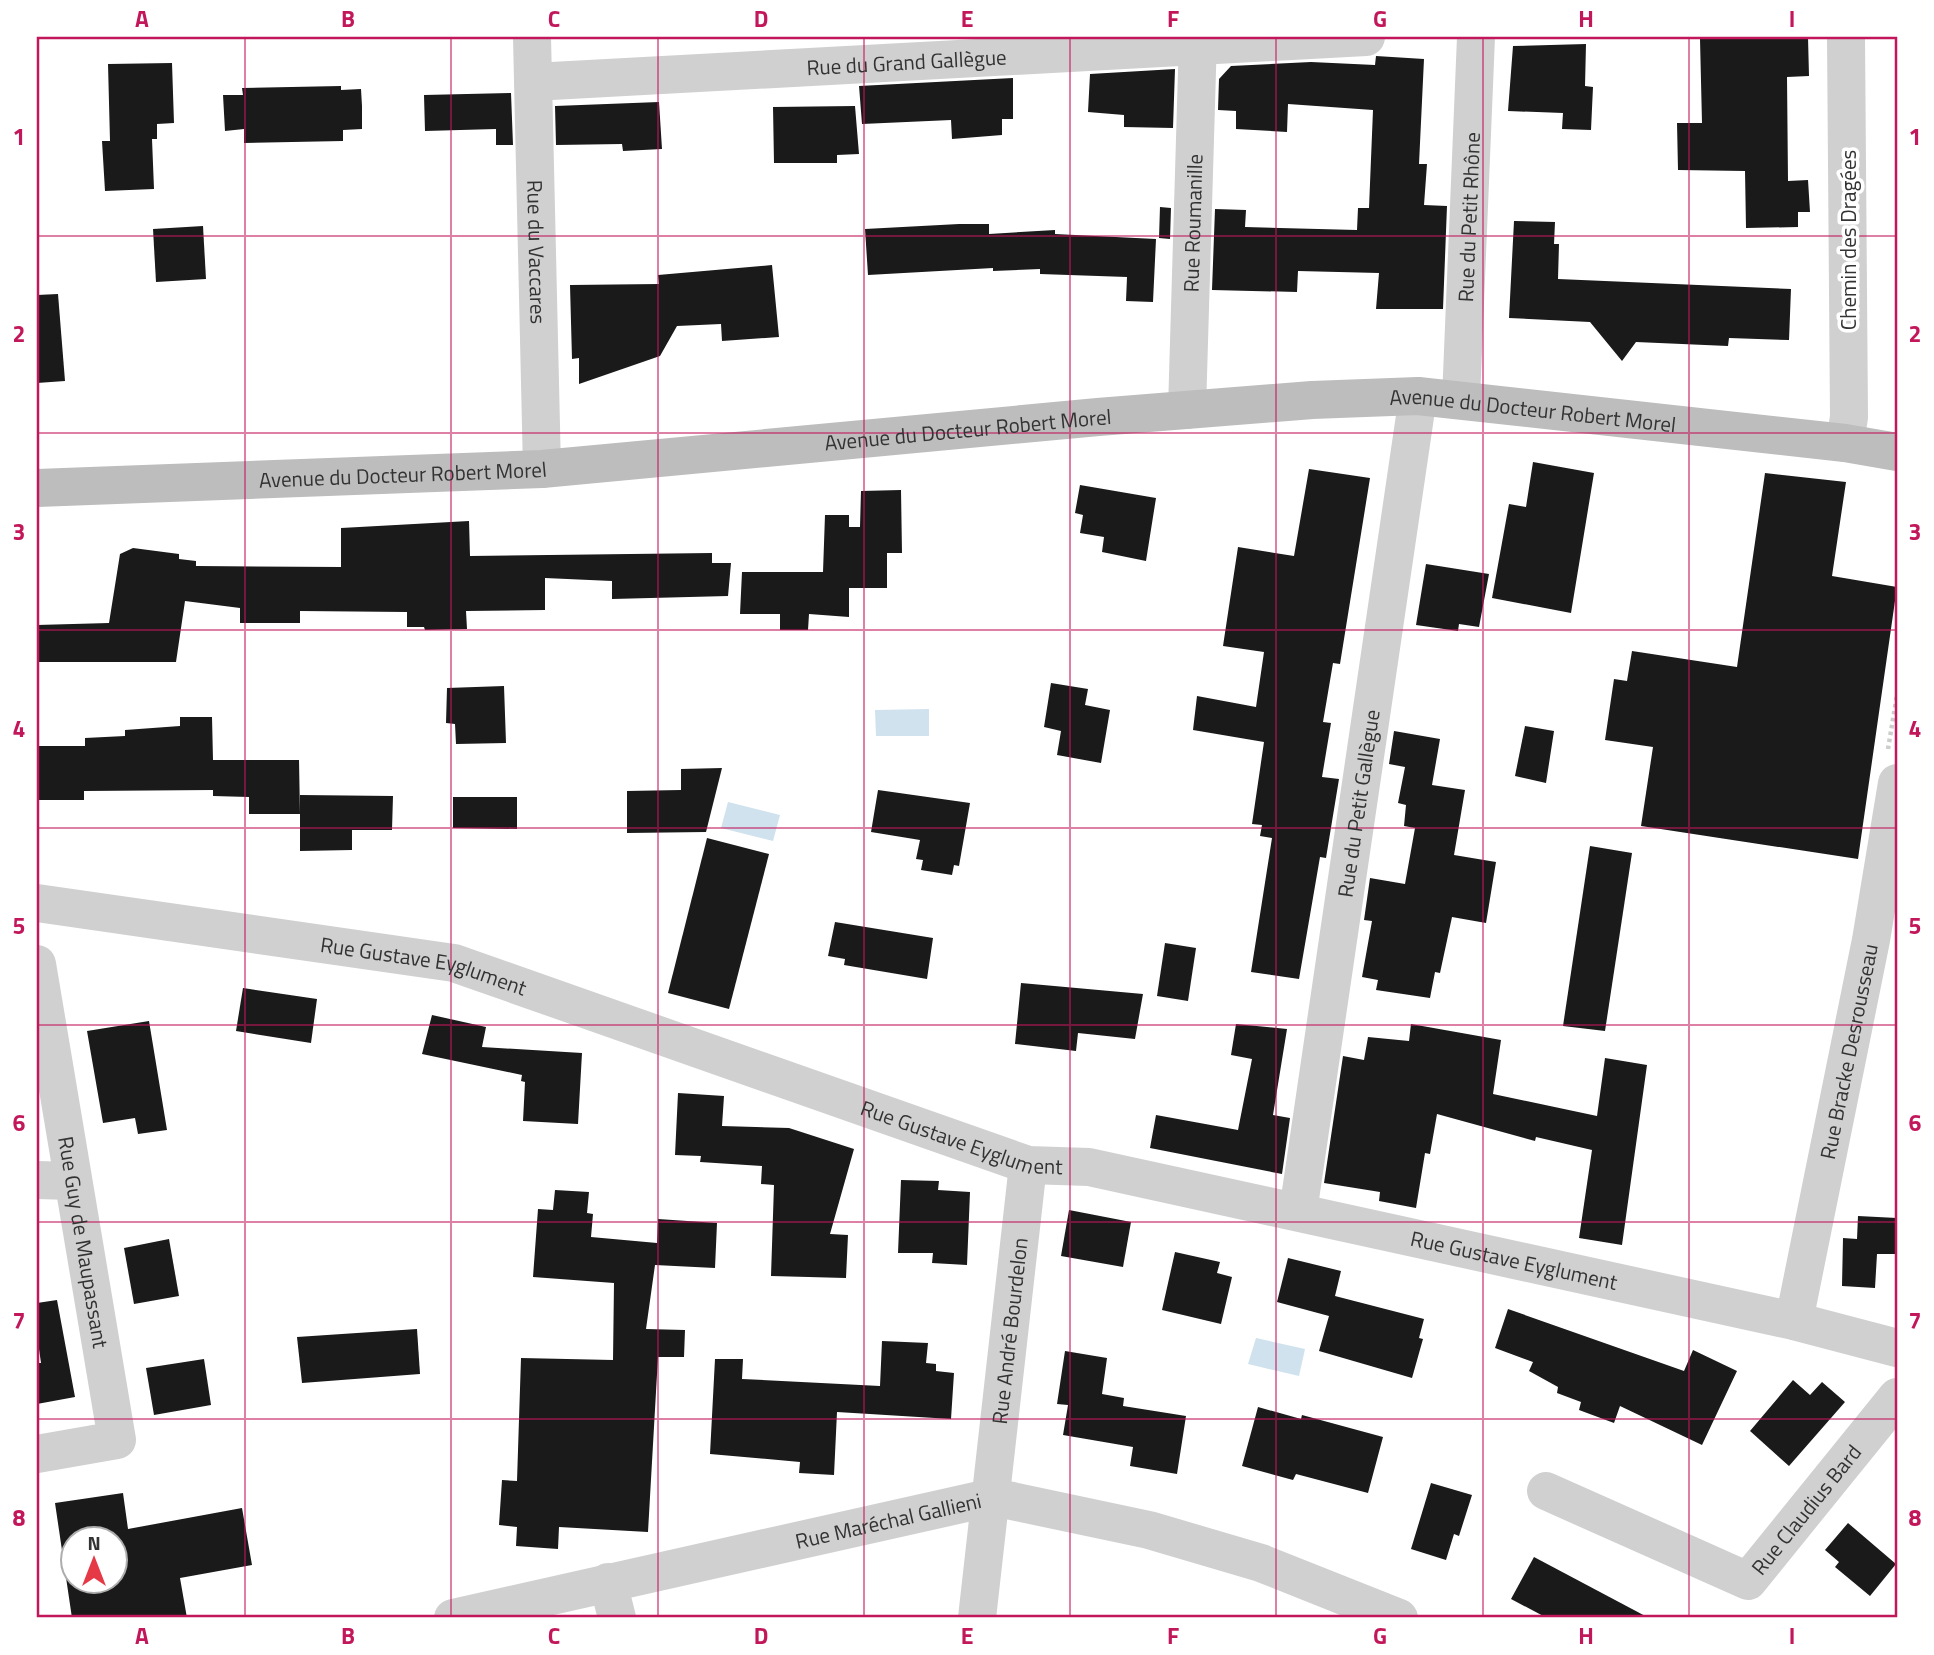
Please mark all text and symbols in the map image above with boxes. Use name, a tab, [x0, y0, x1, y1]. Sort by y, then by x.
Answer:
text: A	[135, 1, 149, 36]
text: B	[341, 1, 355, 36]
text: C	[548, 1, 560, 36]
text: D	[754, 1, 768, 36]
text: E	[961, 1, 973, 36]
text: F	[1167, 1, 1179, 36]
text: G	[1373, 1, 1387, 36]
text: H	[1578, 1, 1594, 36]
text: I	[1789, 1, 1795, 36]
street label: Rue du Grand Gallègue	[806, 40, 1007, 83]
text: 1	[13, 119, 25, 154]
text: 1	[1909, 119, 1921, 154]
street label: Rue du Petit Rhône	[1449, 131, 1488, 303]
street label: Chemin des Dragées	[1832, 150, 1864, 330]
street label: Rue Roumanille	[1174, 153, 1211, 293]
street label: Rue du Vaccares	[519, 179, 555, 325]
text: 2	[13, 316, 25, 351]
text: 2	[1909, 316, 1921, 351]
street label: Avenue du Docteur Robert Morel	[1389, 380, 1678, 440]
street label: Avenue du Docteur Robert Morel	[823, 400, 1112, 459]
street label: Avenue du Docteur Robert Morel	[258, 453, 548, 496]
text: 3	[13, 514, 25, 549]
text: 3	[1909, 514, 1921, 549]
street label: Rue du Petit Gallègue	[1328, 707, 1388, 899]
text: 4	[13, 711, 25, 746]
text: 4	[1909, 711, 1921, 746]
text: 5	[13, 908, 25, 943]
text: 5	[1909, 908, 1921, 943]
street label: Rue Gustave Eyglument	[318, 928, 532, 1004]
street label: Rue Bracke Desrousseau	[1811, 941, 1886, 1162]
street label: Rue Gustave Eyglument	[856, 1091, 1064, 1182]
text: 6	[13, 1105, 26, 1140]
text: 6	[1909, 1105, 1922, 1140]
street label: Rue Guy de Maupassant	[50, 1134, 117, 1351]
street label: Rue Gustave Eyglument	[1408, 1222, 1621, 1298]
street label: Rue André Bourdelon	[983, 1236, 1036, 1426]
text: 7	[13, 1303, 25, 1338]
text: 7	[1909, 1303, 1921, 1338]
street label: Rue Claudius Bard	[1743, 1437, 1869, 1582]
street label: Rue Maréchal Gallieni	[792, 1484, 984, 1557]
text: 8	[13, 1500, 26, 1535]
text: 8	[1909, 1500, 1922, 1535]
north arrow	[60, 1526, 130, 1596]
text: N	[87, 1528, 101, 1557]
text: A	[135, 1618, 149, 1653]
text: B	[341, 1618, 355, 1653]
text: C	[548, 1618, 560, 1653]
text: D	[754, 1618, 768, 1653]
text: E	[961, 1618, 973, 1653]
text: F	[1167, 1618, 1179, 1653]
text: G	[1373, 1618, 1387, 1653]
text: H	[1578, 1618, 1594, 1653]
text: I	[1789, 1618, 1795, 1653]

